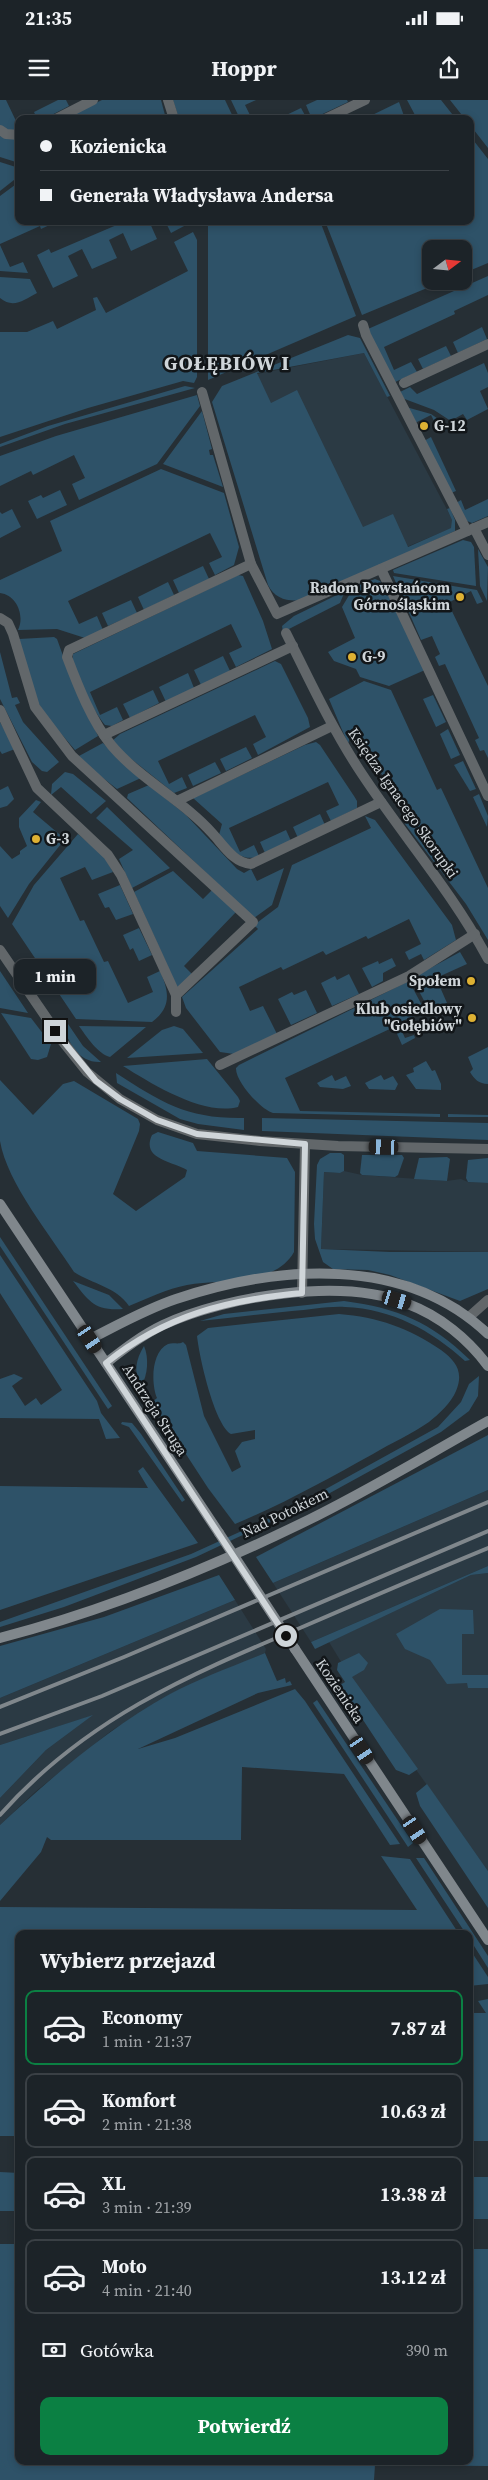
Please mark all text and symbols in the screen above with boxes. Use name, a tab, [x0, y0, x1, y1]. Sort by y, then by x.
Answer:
text: 21:35	[25, 5, 72, 31]
text: Hoppr	[211, 53, 277, 83]
icon: menu	[25, 54, 53, 82]
icon: share	[435, 54, 463, 82]
text: Kozienicka	[70, 133, 167, 159]
text: Generała Władysława Andersa	[70, 182, 334, 208]
north arrow	[422, 240, 472, 290]
map controls	[422, 240, 472, 290]
district label: GOŁĘBIÓW I	[164, 349, 290, 377]
place label: G-12	[434, 415, 466, 436]
marker: G-12	[418, 420, 430, 432]
place label: Radom Powstańcom Górnośląskim	[310, 577, 450, 615]
marker: Radom Powstańcom Górnośląskim	[454, 591, 466, 603]
place label: G-9	[362, 646, 385, 667]
marker: G-9	[346, 651, 358, 663]
street label: Księdza Ignacego Skorupki	[343, 723, 463, 882]
place label: G-3	[46, 828, 69, 849]
marker: G-3	[30, 833, 42, 845]
callout: 1 min	[14, 958, 96, 994]
text: 1 min	[34, 965, 76, 987]
place label: Społem	[409, 970, 461, 991]
marker: Społem	[465, 975, 477, 987]
place label: Klub osiedlowy "Gołębiów"	[356, 998, 462, 1036]
marker: Klub osiedlowy "Gołębiów"	[466, 1012, 478, 1024]
route end	[44, 1020, 66, 1042]
car	[368, 1139, 399, 1155]
car	[380, 1288, 413, 1312]
car	[75, 1322, 104, 1356]
street label: Andrzeja Struga	[118, 1359, 193, 1460]
street label: Nad Potokiem	[238, 1482, 332, 1543]
route start	[275, 1625, 297, 1647]
street label: Kozienicka	[311, 1654, 370, 1727]
car	[347, 1733, 376, 1767]
car	[400, 1813, 429, 1847]
text: Wybierz przejazd	[40, 1945, 216, 1975]
text: Economy	[102, 2004, 183, 2030]
icon: car	[42, 2005, 87, 2050]
text: 7.87 zł	[390, 2015, 446, 2041]
text: 1 min · 21:37	[102, 2030, 192, 2052]
text: Komfort	[102, 2087, 176, 2113]
icon: car	[42, 2088, 87, 2133]
text: 10.63 zł	[380, 2098, 446, 2124]
text: 2 min · 21:38	[102, 2113, 192, 2135]
text: XL	[102, 2170, 125, 2196]
icon: car	[42, 2171, 87, 2216]
text: 13.38 zł	[380, 2181, 446, 2207]
text: 3 min · 21:39	[102, 2196, 192, 2218]
text: Moto	[102, 2253, 147, 2279]
icon: car	[42, 2254, 87, 2299]
text: 13.12 zł	[380, 2264, 446, 2290]
text: 4 min · 21:40	[102, 2279, 192, 2301]
icon: cash	[40, 2336, 68, 2364]
text: Gotówka	[80, 2337, 154, 2363]
text: 390 m	[406, 2339, 448, 2361]
button: Potwierdź	[40, 2397, 448, 2455]

